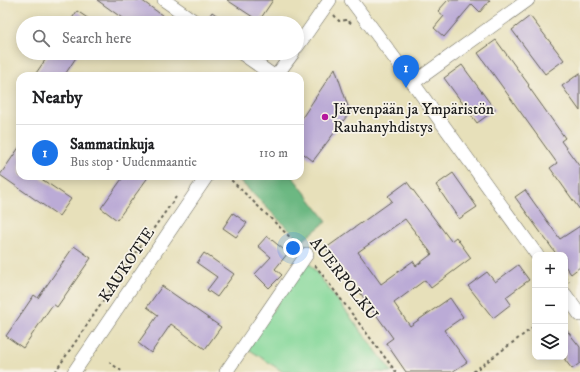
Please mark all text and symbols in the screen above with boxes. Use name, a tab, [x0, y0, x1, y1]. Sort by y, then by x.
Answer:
search box	[16, 16, 304, 60]
icon: search	[30, 27, 52, 49]
text: Search here	[62, 29, 131, 48]
pin: 1	[393, 55, 419, 88]
text: Nearby	[32, 87, 82, 109]
place label: Järvenpään ja Ympäristön Rauhanyhdistys	[331, 99, 495, 137]
marker: Järvenpään ja Ympäristön Rauhanyhdistys	[320, 112, 330, 122]
text: Sammatinkuja	[70, 135, 154, 154]
text: 1	[43, 145, 47, 161]
text: 110 m	[259, 145, 288, 161]
text: Bus stop · Uudenmaantie	[70, 154, 197, 170]
street label: KAUKOTIE	[95, 223, 159, 306]
street label: AUERPOLKU	[306, 233, 383, 324]
your location	[283, 238, 303, 258]
map controls	[532, 252, 568, 360]
button: +	[532, 252, 568, 288]
button: −	[532, 288, 568, 324]
button: layers	[532, 324, 568, 360]

